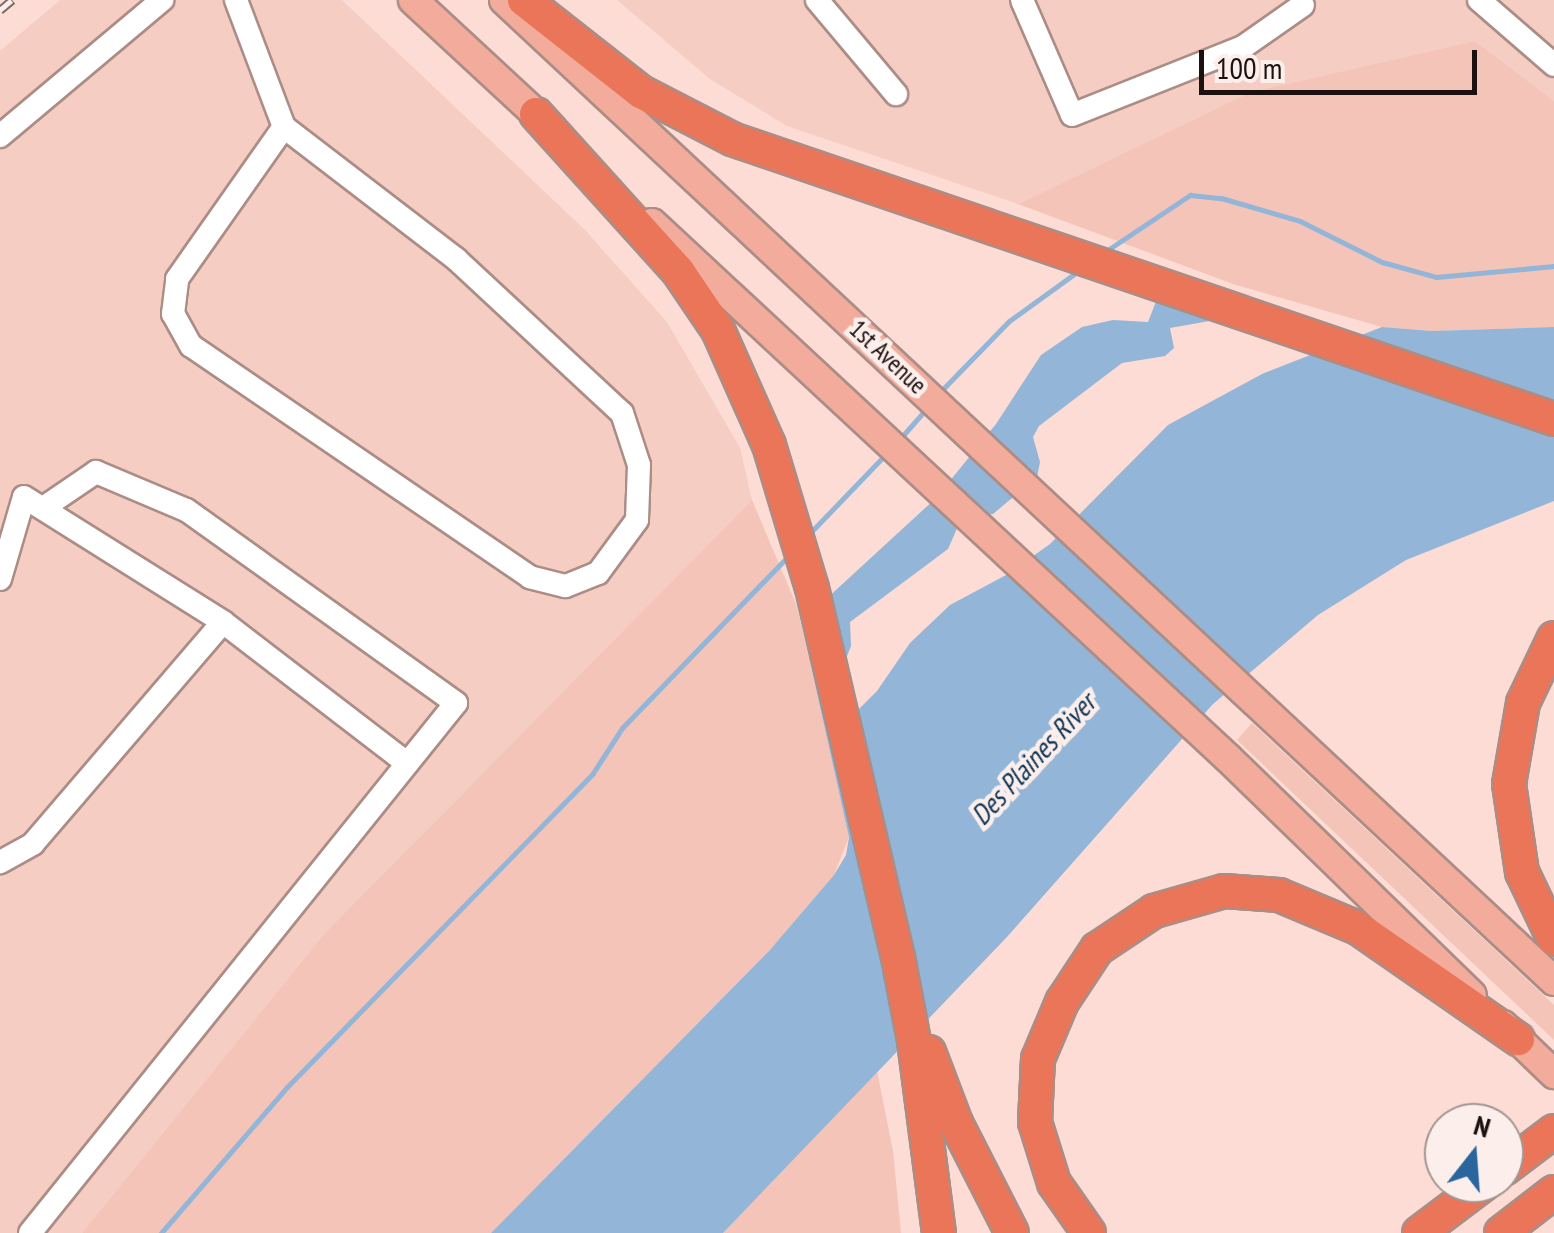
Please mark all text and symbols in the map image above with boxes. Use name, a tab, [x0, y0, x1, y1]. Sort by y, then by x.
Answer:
scale bar	[1204, 30, 1482, 92]
text: 100 m	[1216, 48, 1282, 87]
street label: 1st Avenue	[843, 314, 933, 400]
water label: Des Plaines River	[964, 686, 1102, 832]
north arrow	[1424, 1103, 1524, 1203]
text: N	[1470, 1106, 1495, 1146]

